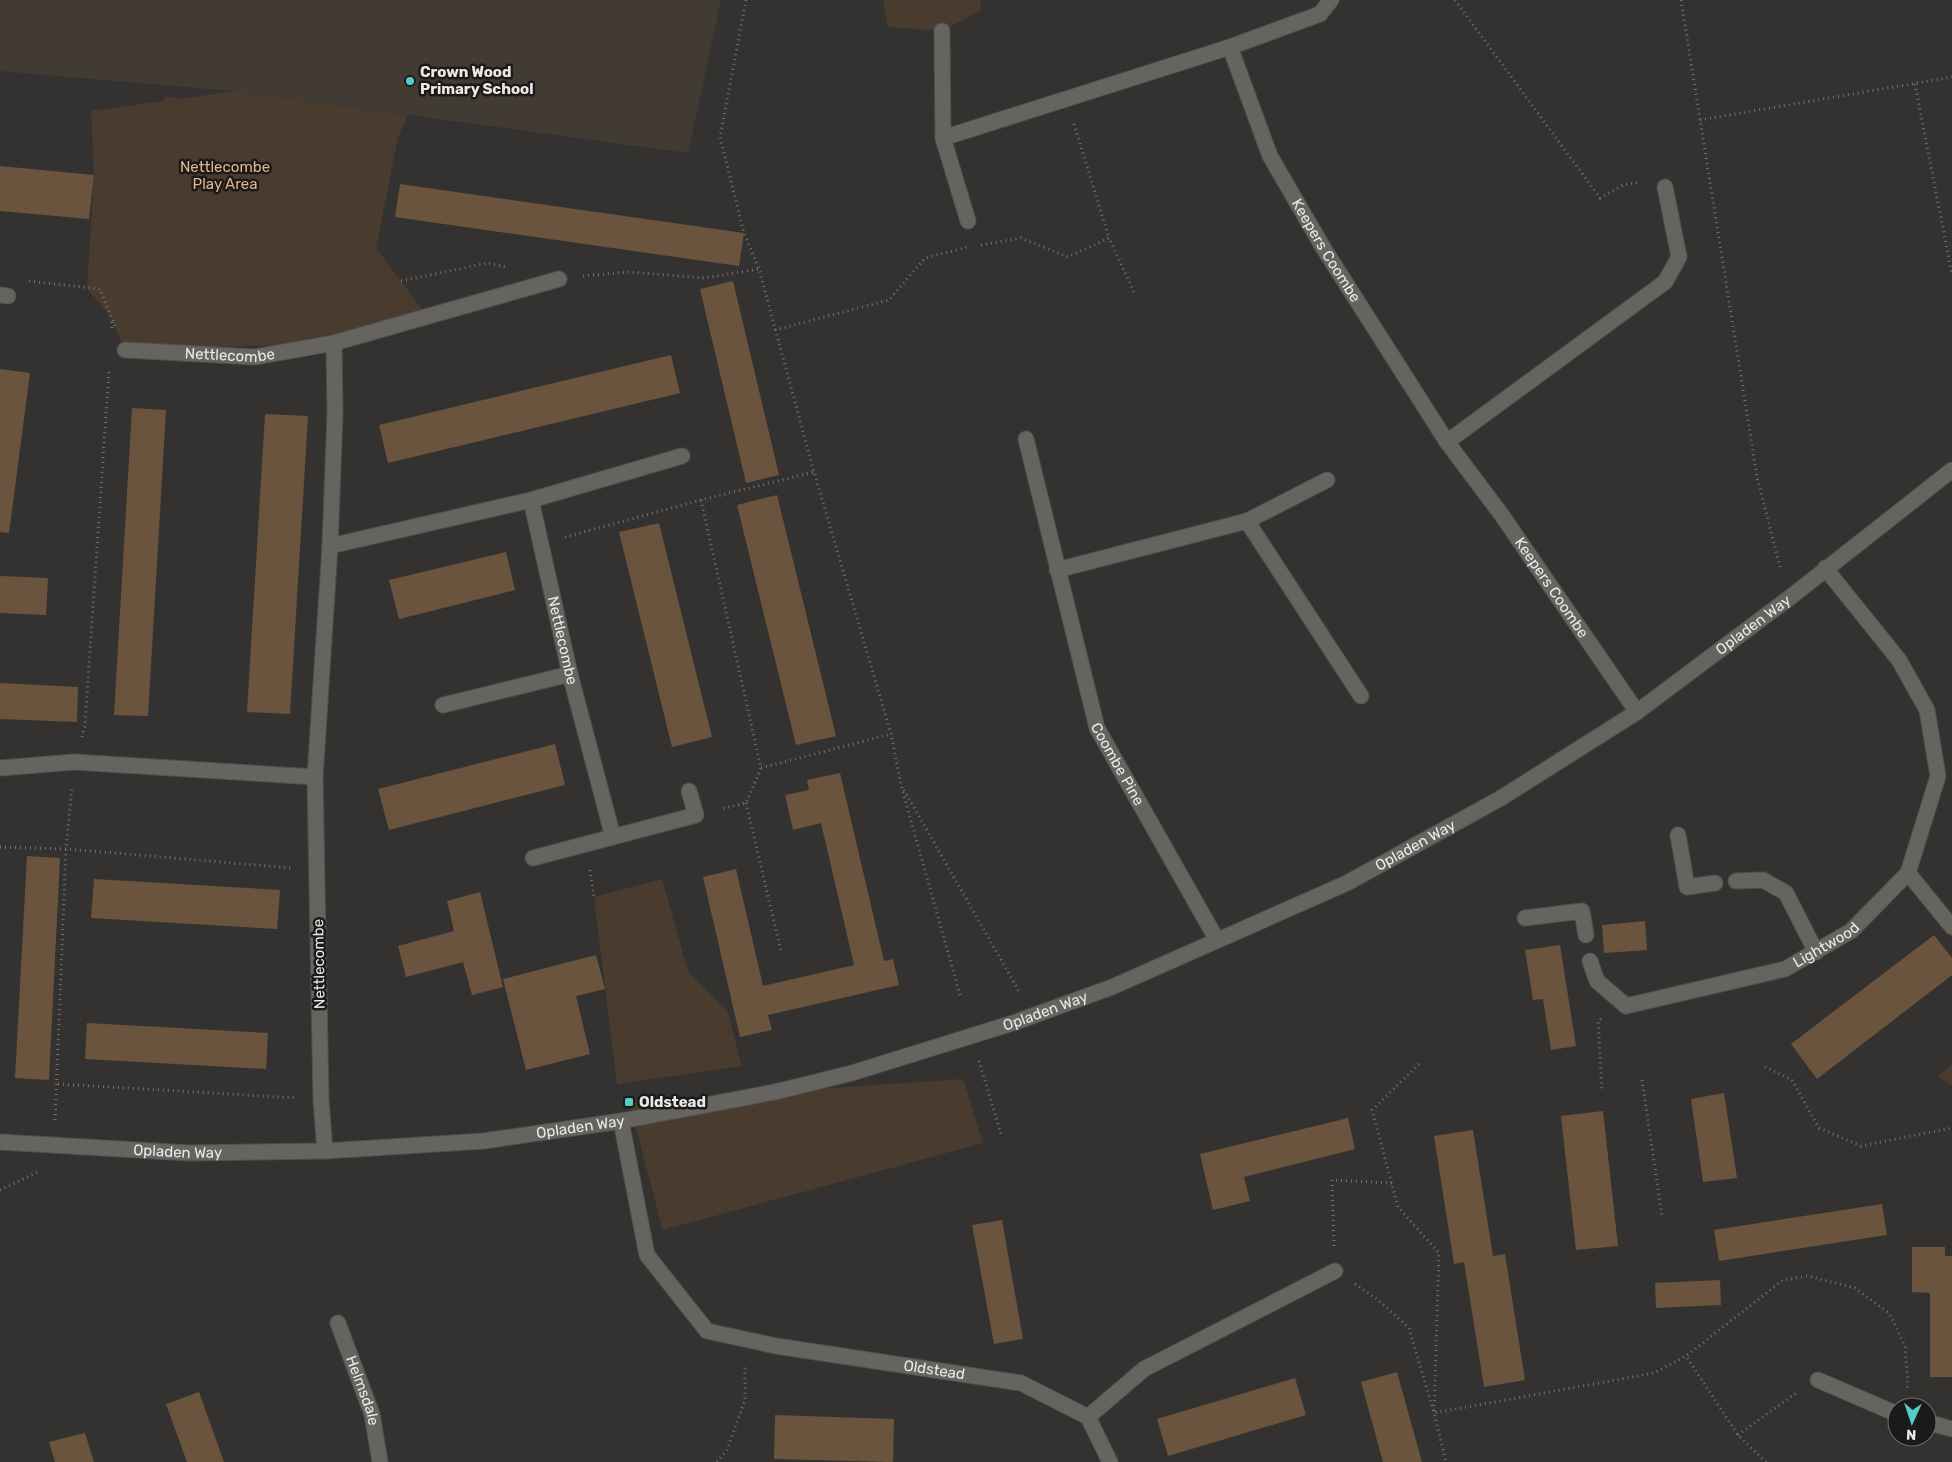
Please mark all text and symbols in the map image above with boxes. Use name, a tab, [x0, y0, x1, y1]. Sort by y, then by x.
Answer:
place label: Crown Wood Primary School	[420, 63, 534, 98]
marker: Crown Wood Primary School	[404, 75, 416, 87]
park label: Nettlecombe Play Area	[180, 158, 270, 193]
street label: Keepers Coombe	[1288, 196, 1364, 305]
street label: Nettlecombe	[184, 344, 276, 366]
street label: Keepers Coombe	[1511, 534, 1592, 641]
street label: Opladen Way	[1712, 591, 1794, 659]
street label: Nettlecombe	[544, 595, 581, 687]
street label: Coombe Pine	[1087, 719, 1148, 809]
street label: Opladen Way	[1372, 816, 1459, 875]
street label: Nettlecombe	[309, 919, 329, 1009]
street label: Lightwood	[1790, 919, 1863, 971]
street label: Opladen Way	[1001, 988, 1090, 1035]
place label: Oldstead	[639, 1093, 706, 1111]
marker: Oldstead	[623, 1096, 635, 1108]
street label: Opladen Way	[535, 1112, 626, 1142]
street label: Opladen Way	[133, 1141, 222, 1162]
street label: Helmsdale	[342, 1353, 383, 1427]
street label: Oldstead	[902, 1356, 966, 1383]
north arrow	[1887, 1397, 1937, 1447]
text: N	[1906, 1426, 1917, 1443]

